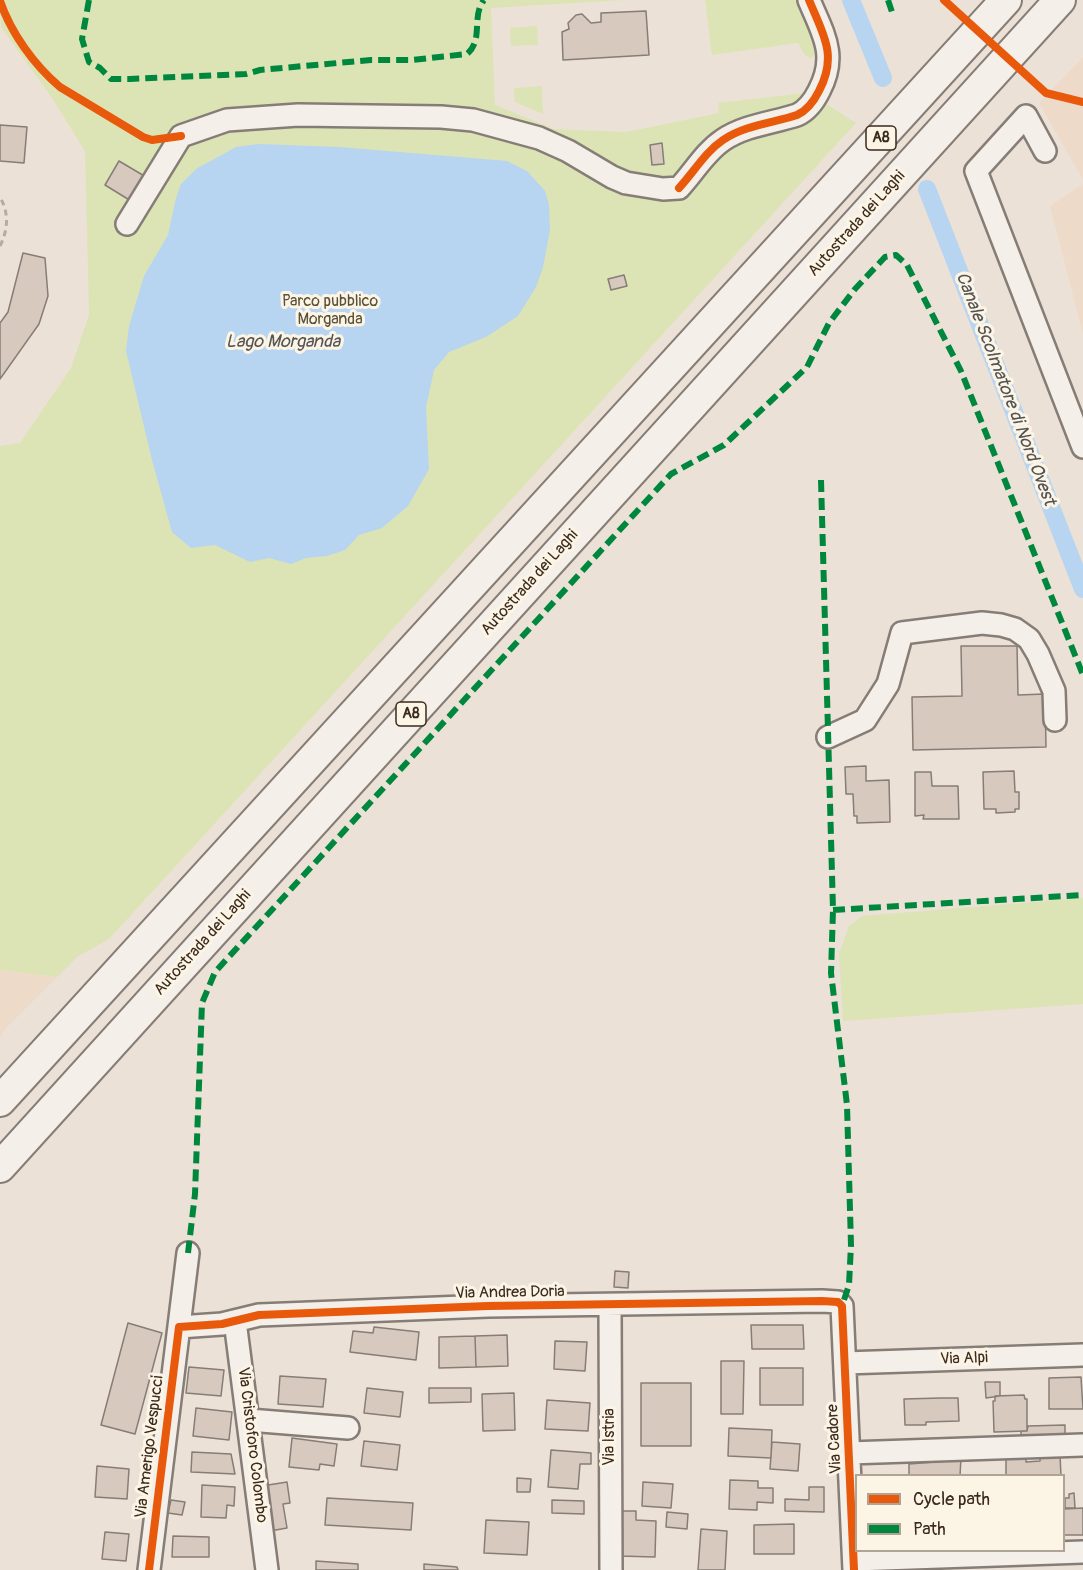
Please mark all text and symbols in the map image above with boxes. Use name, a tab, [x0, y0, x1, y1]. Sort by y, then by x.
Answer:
road number: A8	[866, 126, 896, 150]
street label: Autostrada dei Laghi	[804, 167, 910, 281]
water label: Canale Scolmatore di Nord Ovest	[950, 269, 1060, 509]
park label: Parco pubblico Morganda	[282, 292, 378, 330]
water label: Lago Morganda	[226, 331, 340, 353]
street label: Autostrada dei Laghi	[477, 526, 583, 640]
road number: A8	[396, 702, 426, 726]
street label: Autostrada dei Laghi	[150, 886, 256, 1000]
street label: Via Andrea Doria	[455, 1282, 565, 1304]
street label: Via Alpi	[940, 1349, 988, 1369]
street label: Via Cristoforo Colombo	[233, 1366, 271, 1524]
street label: Via Amerigo Vespucci	[132, 1375, 168, 1519]
street label: Via Cadore	[824, 1404, 846, 1474]
street label: Via Istria	[600, 1408, 620, 1466]
legend	[855, 1474, 1065, 1552]
text: Cycle path	[913, 1488, 990, 1511]
text: Path	[913, 1518, 946, 1541]

